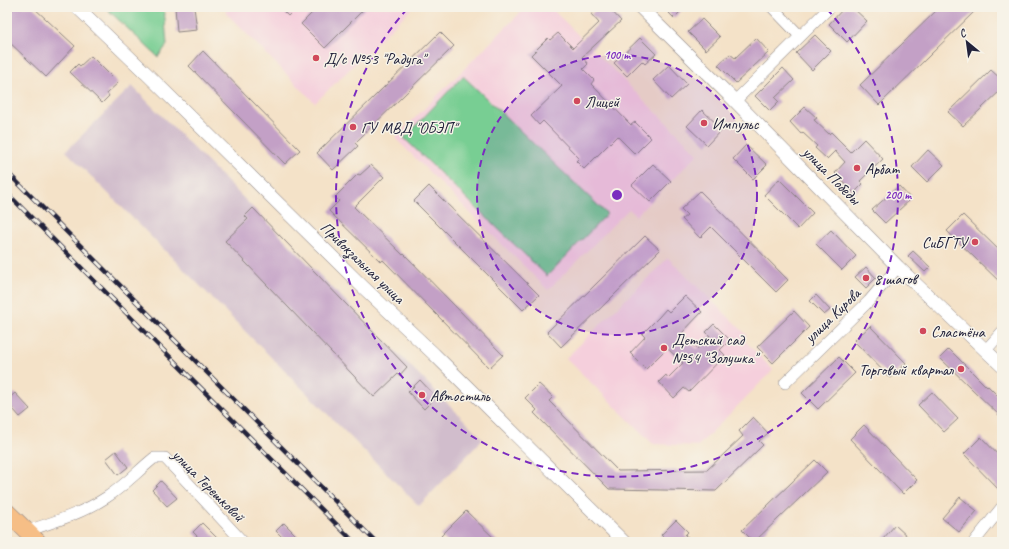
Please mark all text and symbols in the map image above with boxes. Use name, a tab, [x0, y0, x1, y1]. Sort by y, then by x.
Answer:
north arrow	[947, 22, 987, 62]
text: С	[956, 25, 969, 41]
text: 100 m	[604, 47, 631, 63]
place label: Д/с №53 "Радуга"	[324, 49, 429, 69]
marker: Д/с №53 "Радуга"	[311, 53, 321, 63]
place label: Лицей	[585, 92, 620, 112]
marker: Лицей	[572, 96, 582, 106]
place label: Импульс	[712, 114, 760, 134]
place label: ГУ МВД "ОБЭП"	[361, 118, 460, 138]
marker: Импульс	[699, 118, 709, 128]
marker: ГУ МВД "ОБЭП"	[348, 122, 358, 132]
street label: улица Победы	[797, 142, 866, 210]
place label: Арбат	[865, 159, 900, 179]
marker: Арбат	[852, 163, 862, 173]
text: 200 m	[885, 187, 912, 203]
centre of rings	[610, 188, 624, 202]
street label: Привокзальная улица	[316, 217, 410, 309]
place label: СиБГТУ	[922, 233, 970, 253]
marker: СиБГТУ	[970, 237, 980, 247]
place label: 8 шагов	[874, 269, 920, 289]
marker: 8 шагов	[861, 273, 871, 283]
street label: улица Кирова	[800, 283, 866, 348]
place label: Сластёна	[931, 322, 986, 342]
marker: Сластёна	[918, 326, 928, 336]
place label: Детский сад №54 "Золушка"	[672, 330, 760, 368]
marker: Детский сад №54 "Золушка"	[659, 343, 669, 353]
place label: Торговый квартал	[859, 360, 954, 380]
marker: Торговый квартал	[956, 364, 966, 374]
place label: Автостиль	[430, 386, 491, 406]
marker: Автостиль	[417, 390, 427, 400]
street label: улица Терешковой	[167, 444, 250, 527]

